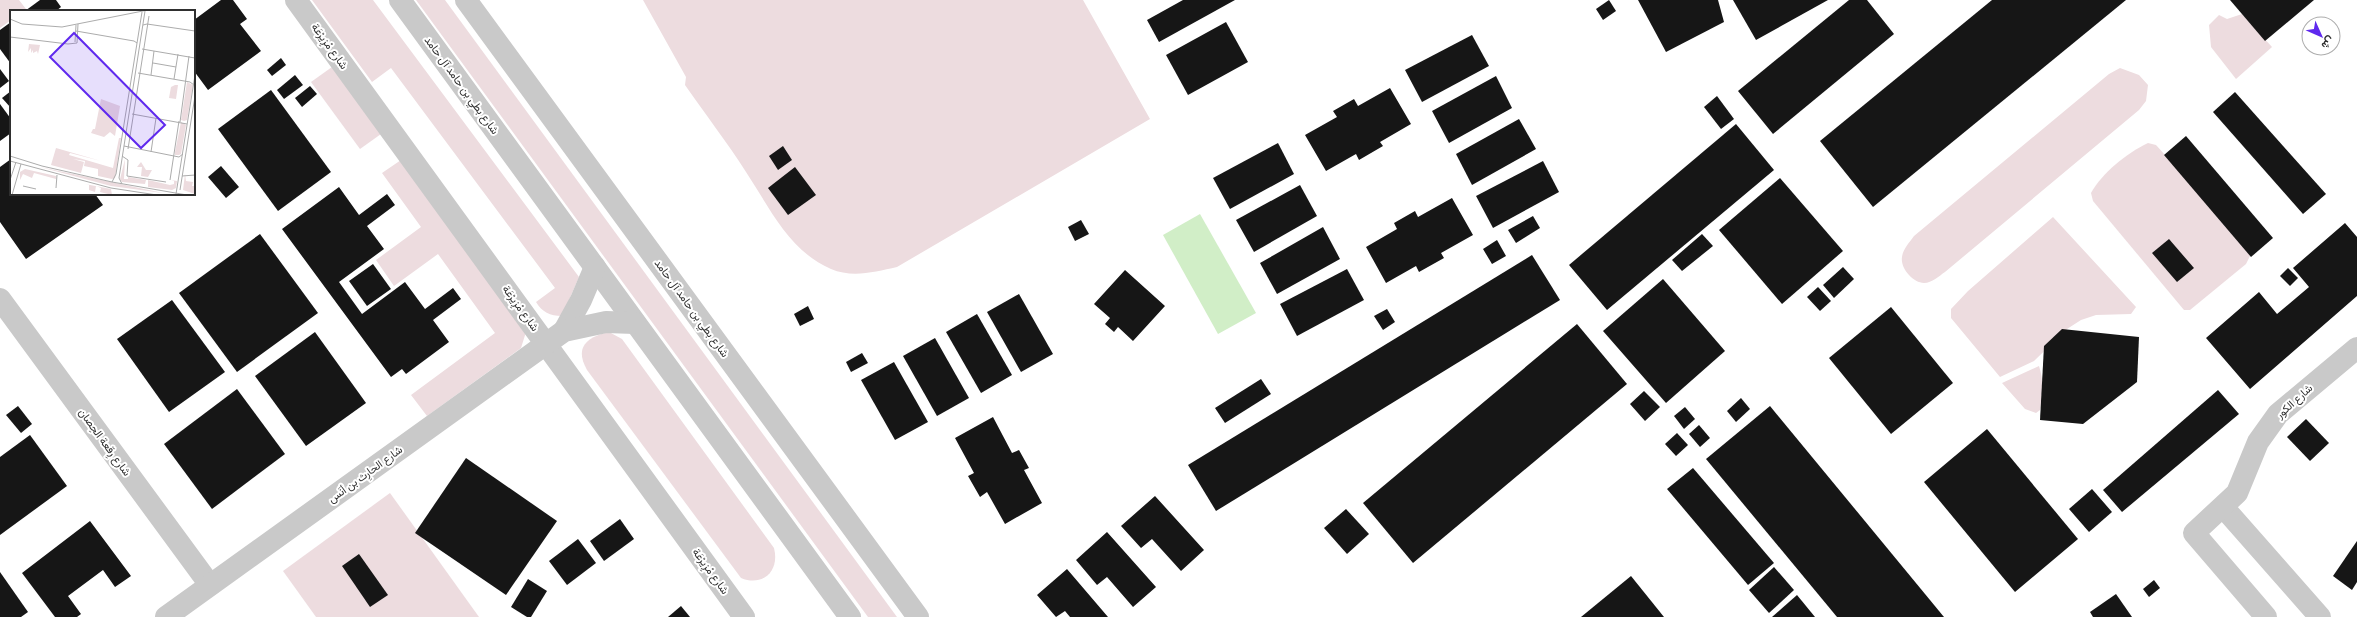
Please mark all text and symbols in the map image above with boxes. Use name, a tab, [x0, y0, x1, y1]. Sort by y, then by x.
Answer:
inset map	[10, 10, 195, 195]
north arrow	[2301, 16, 2341, 56]
street label: شارع مْزِيرْعَة	[307, 21, 351, 73]
text: ش	[2318, 33, 2337, 52]
street label: شارع بطي بن حامد آل حامد	[419, 34, 502, 139]
street label: شارع بطي بن حامد آل حامد	[649, 257, 732, 362]
street label: شارع مْزِيرْعَة	[498, 283, 542, 335]
street label: شارع الكور	[2273, 381, 2316, 423]
street label: شارع رِقعة الحِصان	[74, 406, 134, 480]
street label: شارع الحارِث بن أنَس	[326, 443, 406, 507]
street label: شارع مْزِيرْعَة	[688, 546, 732, 598]

